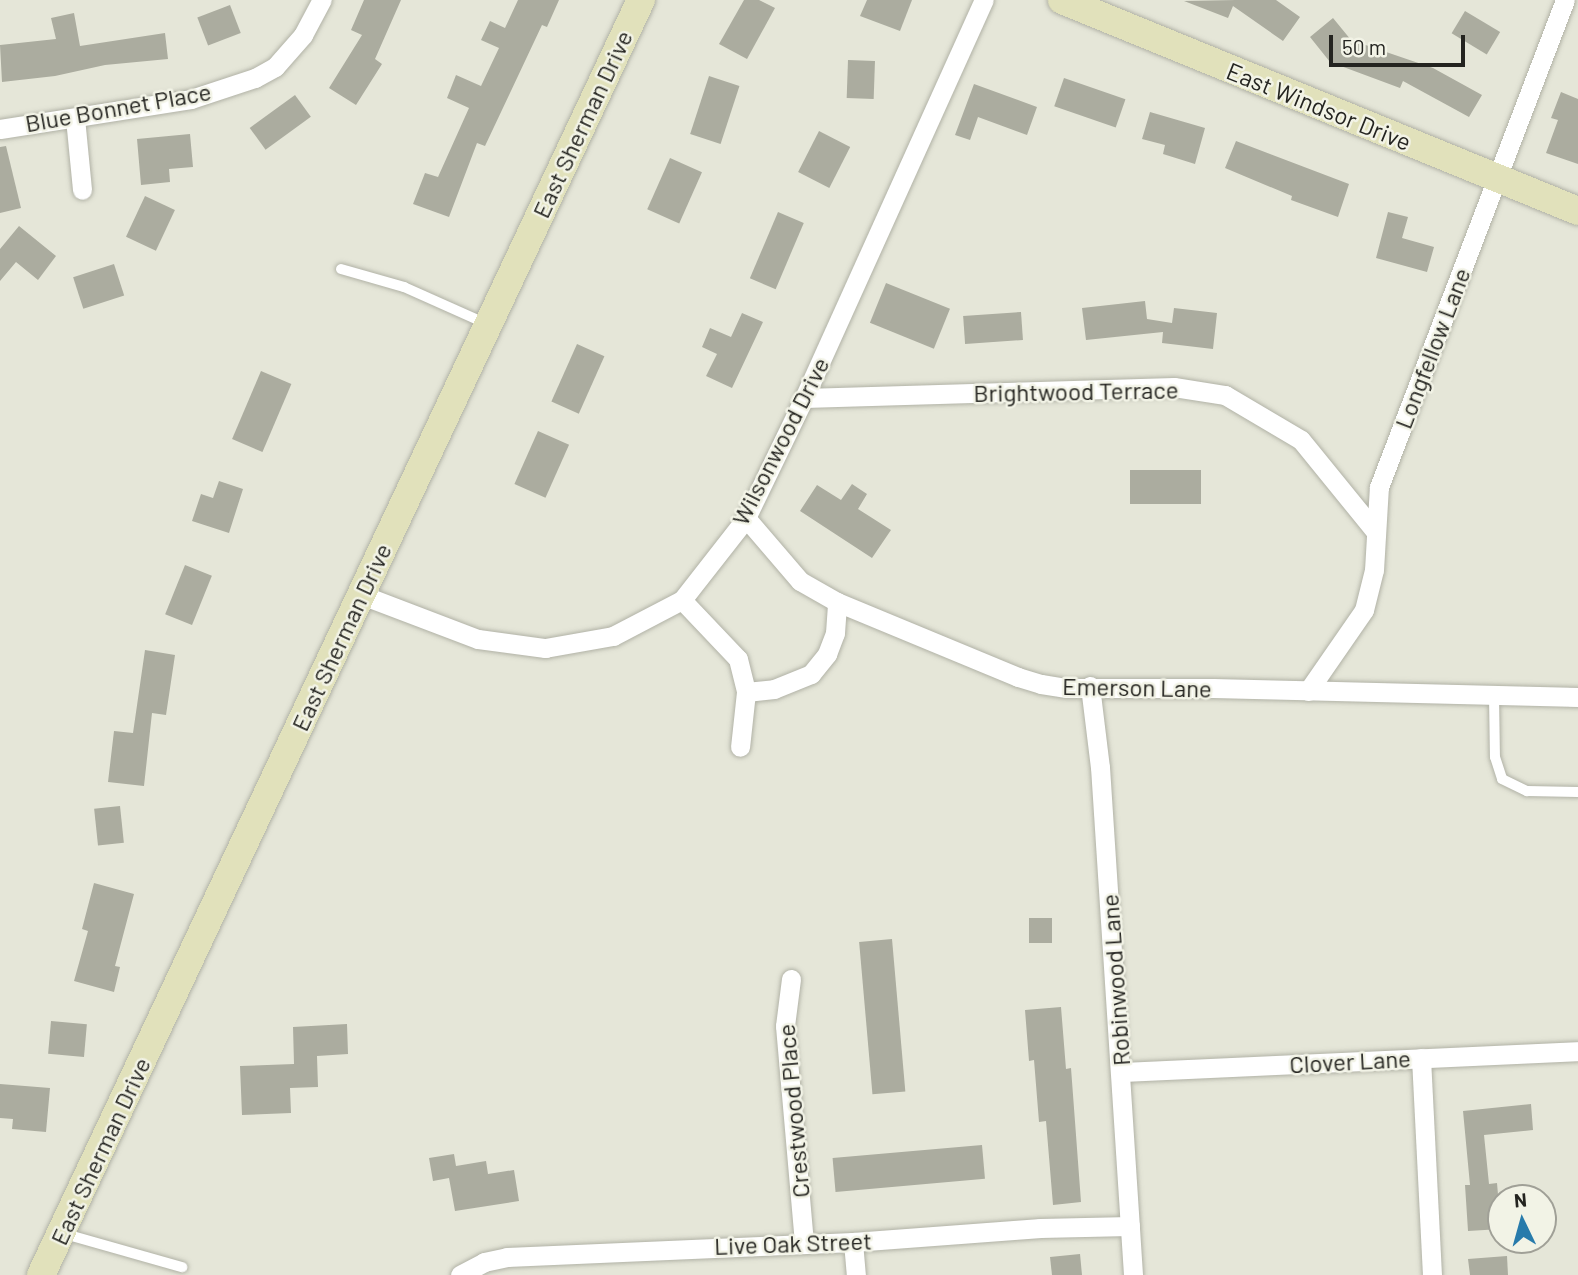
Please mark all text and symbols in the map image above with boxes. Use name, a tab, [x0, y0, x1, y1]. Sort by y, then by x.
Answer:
scale bar	[1333, 21, 1470, 65]
street label: East Sherman Drive	[526, 26, 638, 222]
text: 50 m	[1342, 34, 1386, 59]
street label: East Windsor Drive	[1222, 56, 1416, 156]
street label: Blue Bonnet Place	[23, 76, 213, 138]
street label: Longfellow Lane	[1388, 264, 1476, 432]
street label: Wilsonwood Drive	[725, 352, 835, 530]
street label: Brightwood Terrace	[973, 375, 1179, 407]
street label: East Sherman Drive	[285, 539, 397, 735]
street label: Emerson Lane	[1062, 671, 1212, 703]
street label: Robinwood Lane	[1095, 893, 1135, 1067]
street label: Crestwood Place	[771, 1023, 815, 1199]
street label: Clover Lane	[1289, 1043, 1411, 1079]
street label: East Sherman Drive	[44, 1053, 156, 1249]
north arrow	[1487, 1184, 1557, 1254]
text: N	[1513, 1188, 1528, 1212]
street label: Live Oak Street	[714, 1226, 872, 1260]

